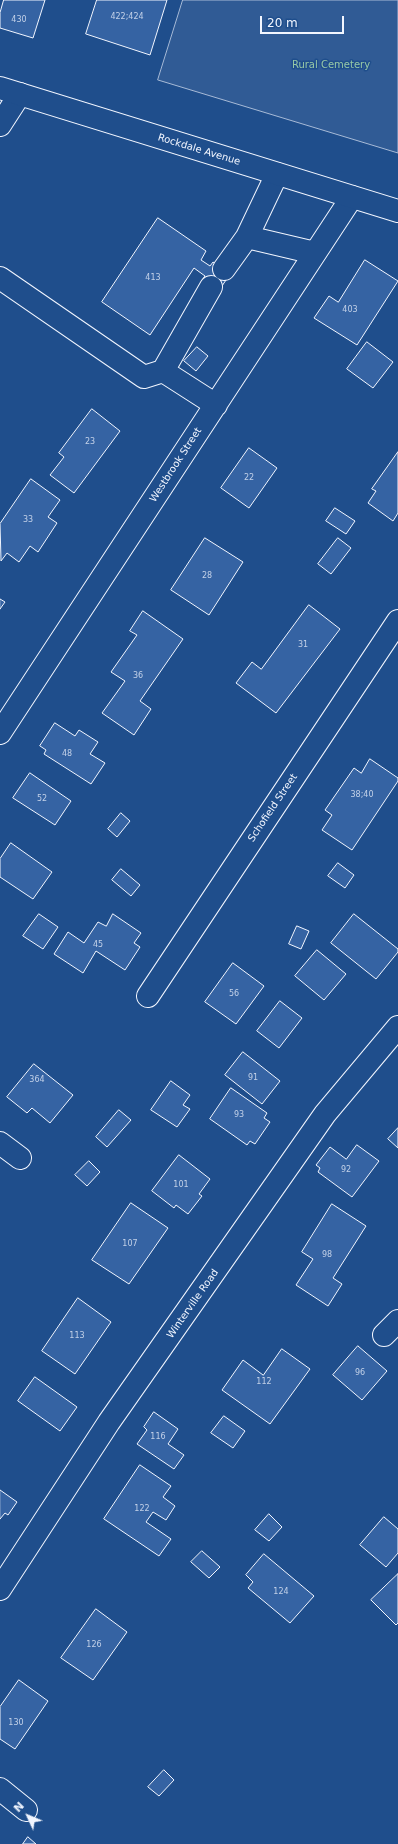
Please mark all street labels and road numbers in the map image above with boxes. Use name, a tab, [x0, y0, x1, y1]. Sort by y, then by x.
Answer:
street label: Rockdale Avenue	[156, 132, 242, 168]
street label: Westbrook Street	[147, 425, 205, 505]
street label: Schofield Street	[246, 772, 300, 844]
street label: Winterville Road	[165, 1267, 221, 1341]

